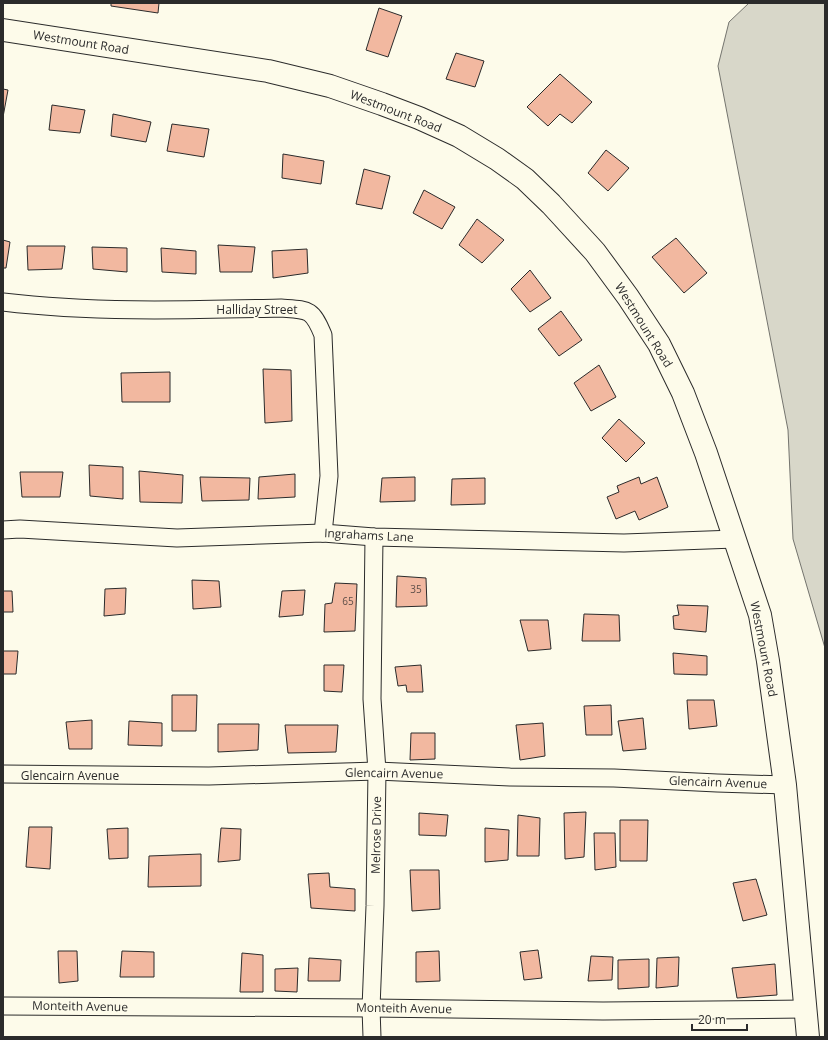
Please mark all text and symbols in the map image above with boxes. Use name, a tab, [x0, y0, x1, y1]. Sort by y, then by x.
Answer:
street label: Westmount Road	[32, 26, 130, 58]
street label: Westmount Road	[348, 86, 444, 136]
street label: Westmount Road	[611, 279, 677, 371]
street label: Halliday Street	[216, 301, 298, 318]
street label: Ingrahams Lane	[324, 524, 415, 546]
house number: 35	[410, 582, 422, 596]
house number: 65	[342, 594, 354, 608]
street label: Westmount Road	[746, 600, 782, 698]
street label: Glencairn Avenue	[345, 764, 444, 782]
street label: Glencairn Avenue	[21, 767, 119, 784]
street label: Glencairn Avenue	[668, 772, 768, 792]
street label: Melrose Drive	[367, 796, 385, 874]
street label: Monteith Avenue	[32, 997, 128, 1015]
street label: Monteith Avenue	[356, 999, 452, 1017]
scale bar	[692, 1006, 747, 1032]
text: 20 m	[698, 1011, 726, 1028]

